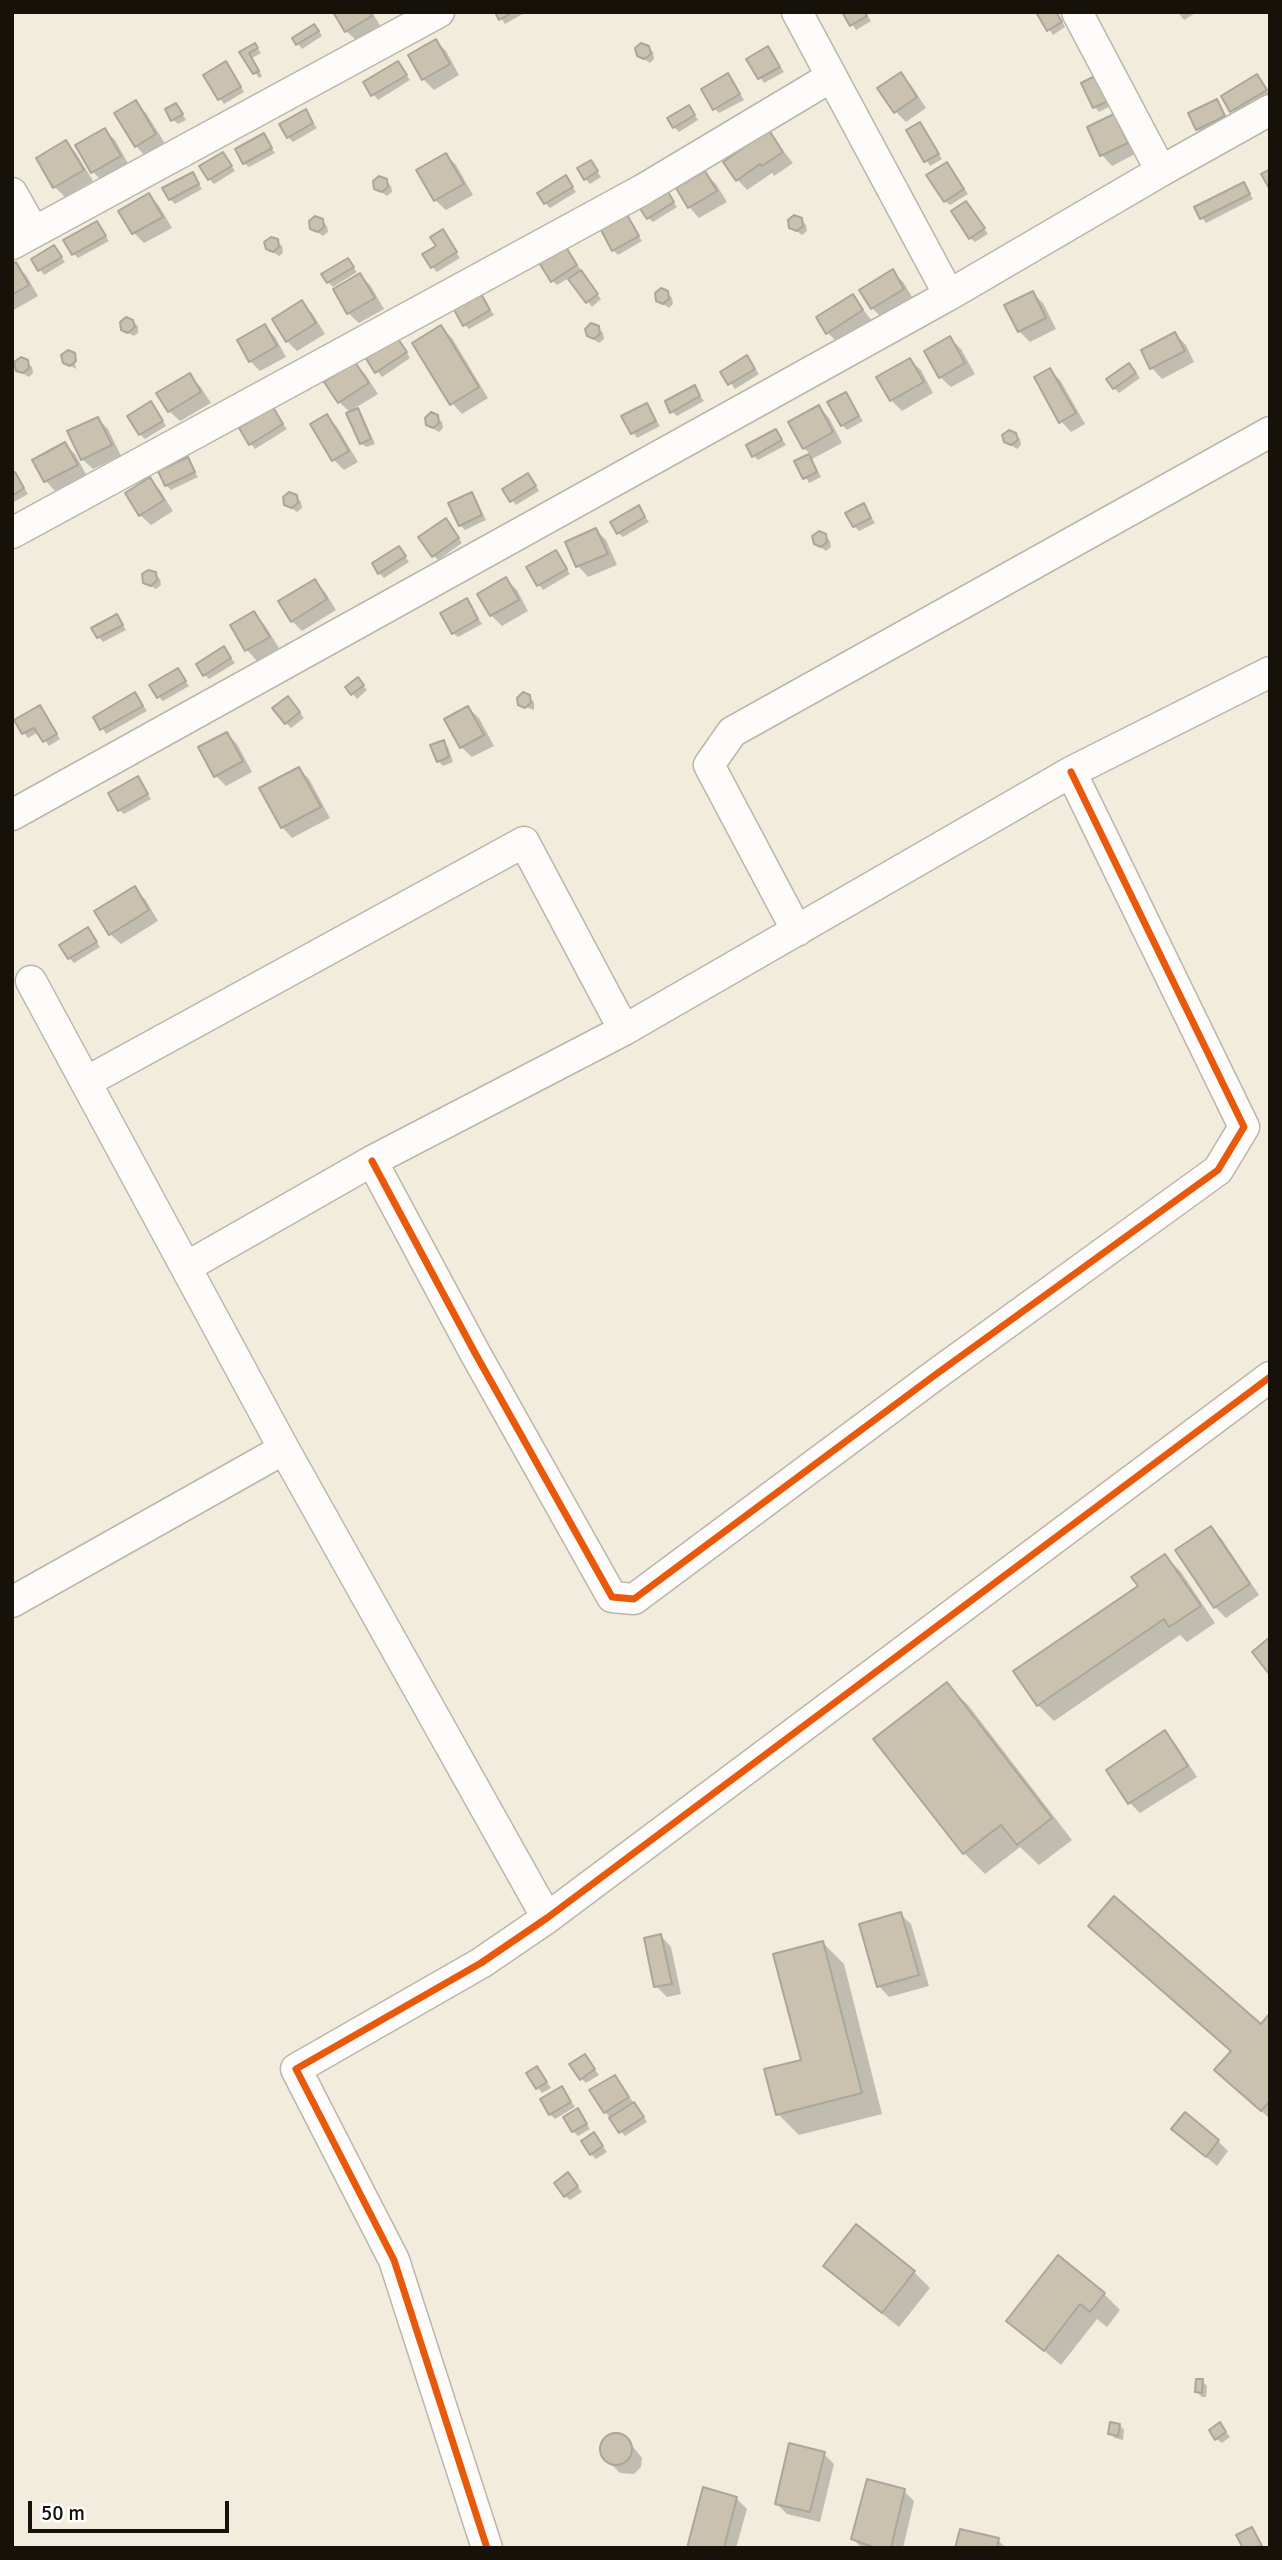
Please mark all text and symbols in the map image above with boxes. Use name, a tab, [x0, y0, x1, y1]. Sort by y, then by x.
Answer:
scale bar	[32, 2486, 233, 2530]
text: 50 m	[41, 2500, 85, 2526]

